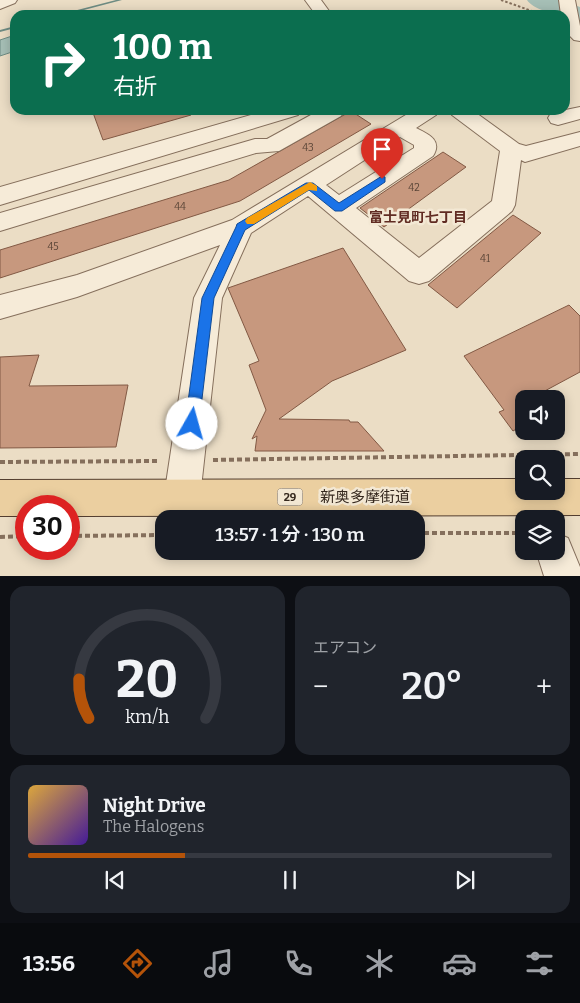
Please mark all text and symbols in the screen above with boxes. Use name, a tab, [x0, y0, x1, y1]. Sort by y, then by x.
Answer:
text: 100 m	[113, 26, 212, 68]
icon: right	[30, 30, 95, 95]
text: 右折	[113, 73, 157, 100]
pin	[361, 128, 403, 179]
icon: arrive	[368, 135, 396, 163]
house number: 43	[302, 142, 314, 154]
house number: 42	[408, 182, 420, 194]
house number: 44	[174, 201, 186, 213]
district label: 富士見町七丁目	[369, 209, 467, 226]
house number: 45	[47, 241, 59, 253]
house number: 41	[480, 253, 490, 265]
map controls	[515, 390, 565, 560]
button: sound	[515, 390, 565, 440]
position arrow	[165, 397, 217, 449]
button: search	[515, 450, 565, 500]
road number: 29	[278, 488, 302, 506]
street label: 新奥多摩街道	[320, 488, 410, 506]
speed limit sign: 30	[15, 495, 80, 560]
button: layers	[515, 510, 565, 560]
text: 13:57 · 1 分 · 130 m	[215, 523, 365, 546]
text: エアコン	[313, 638, 377, 657]
text: 20	[116, 648, 179, 711]
text: 20°	[401, 663, 463, 709]
text: −	[313, 670, 328, 703]
text: +	[536, 670, 552, 703]
text: km/h	[125, 706, 170, 728]
text: Night Drive	[103, 794, 206, 817]
text: The Halogens	[103, 817, 204, 836]
icon: previous	[101, 866, 129, 894]
icon: pause	[276, 866, 304, 894]
icon: next	[451, 866, 479, 894]
icon: directions	[120, 946, 155, 981]
icon: music	[201, 946, 236, 981]
icon: phone	[281, 946, 316, 981]
icon: climate	[362, 946, 397, 981]
icon: car	[442, 946, 477, 981]
icon: filters	[522, 946, 557, 981]
text: 13:56	[23, 950, 75, 977]

